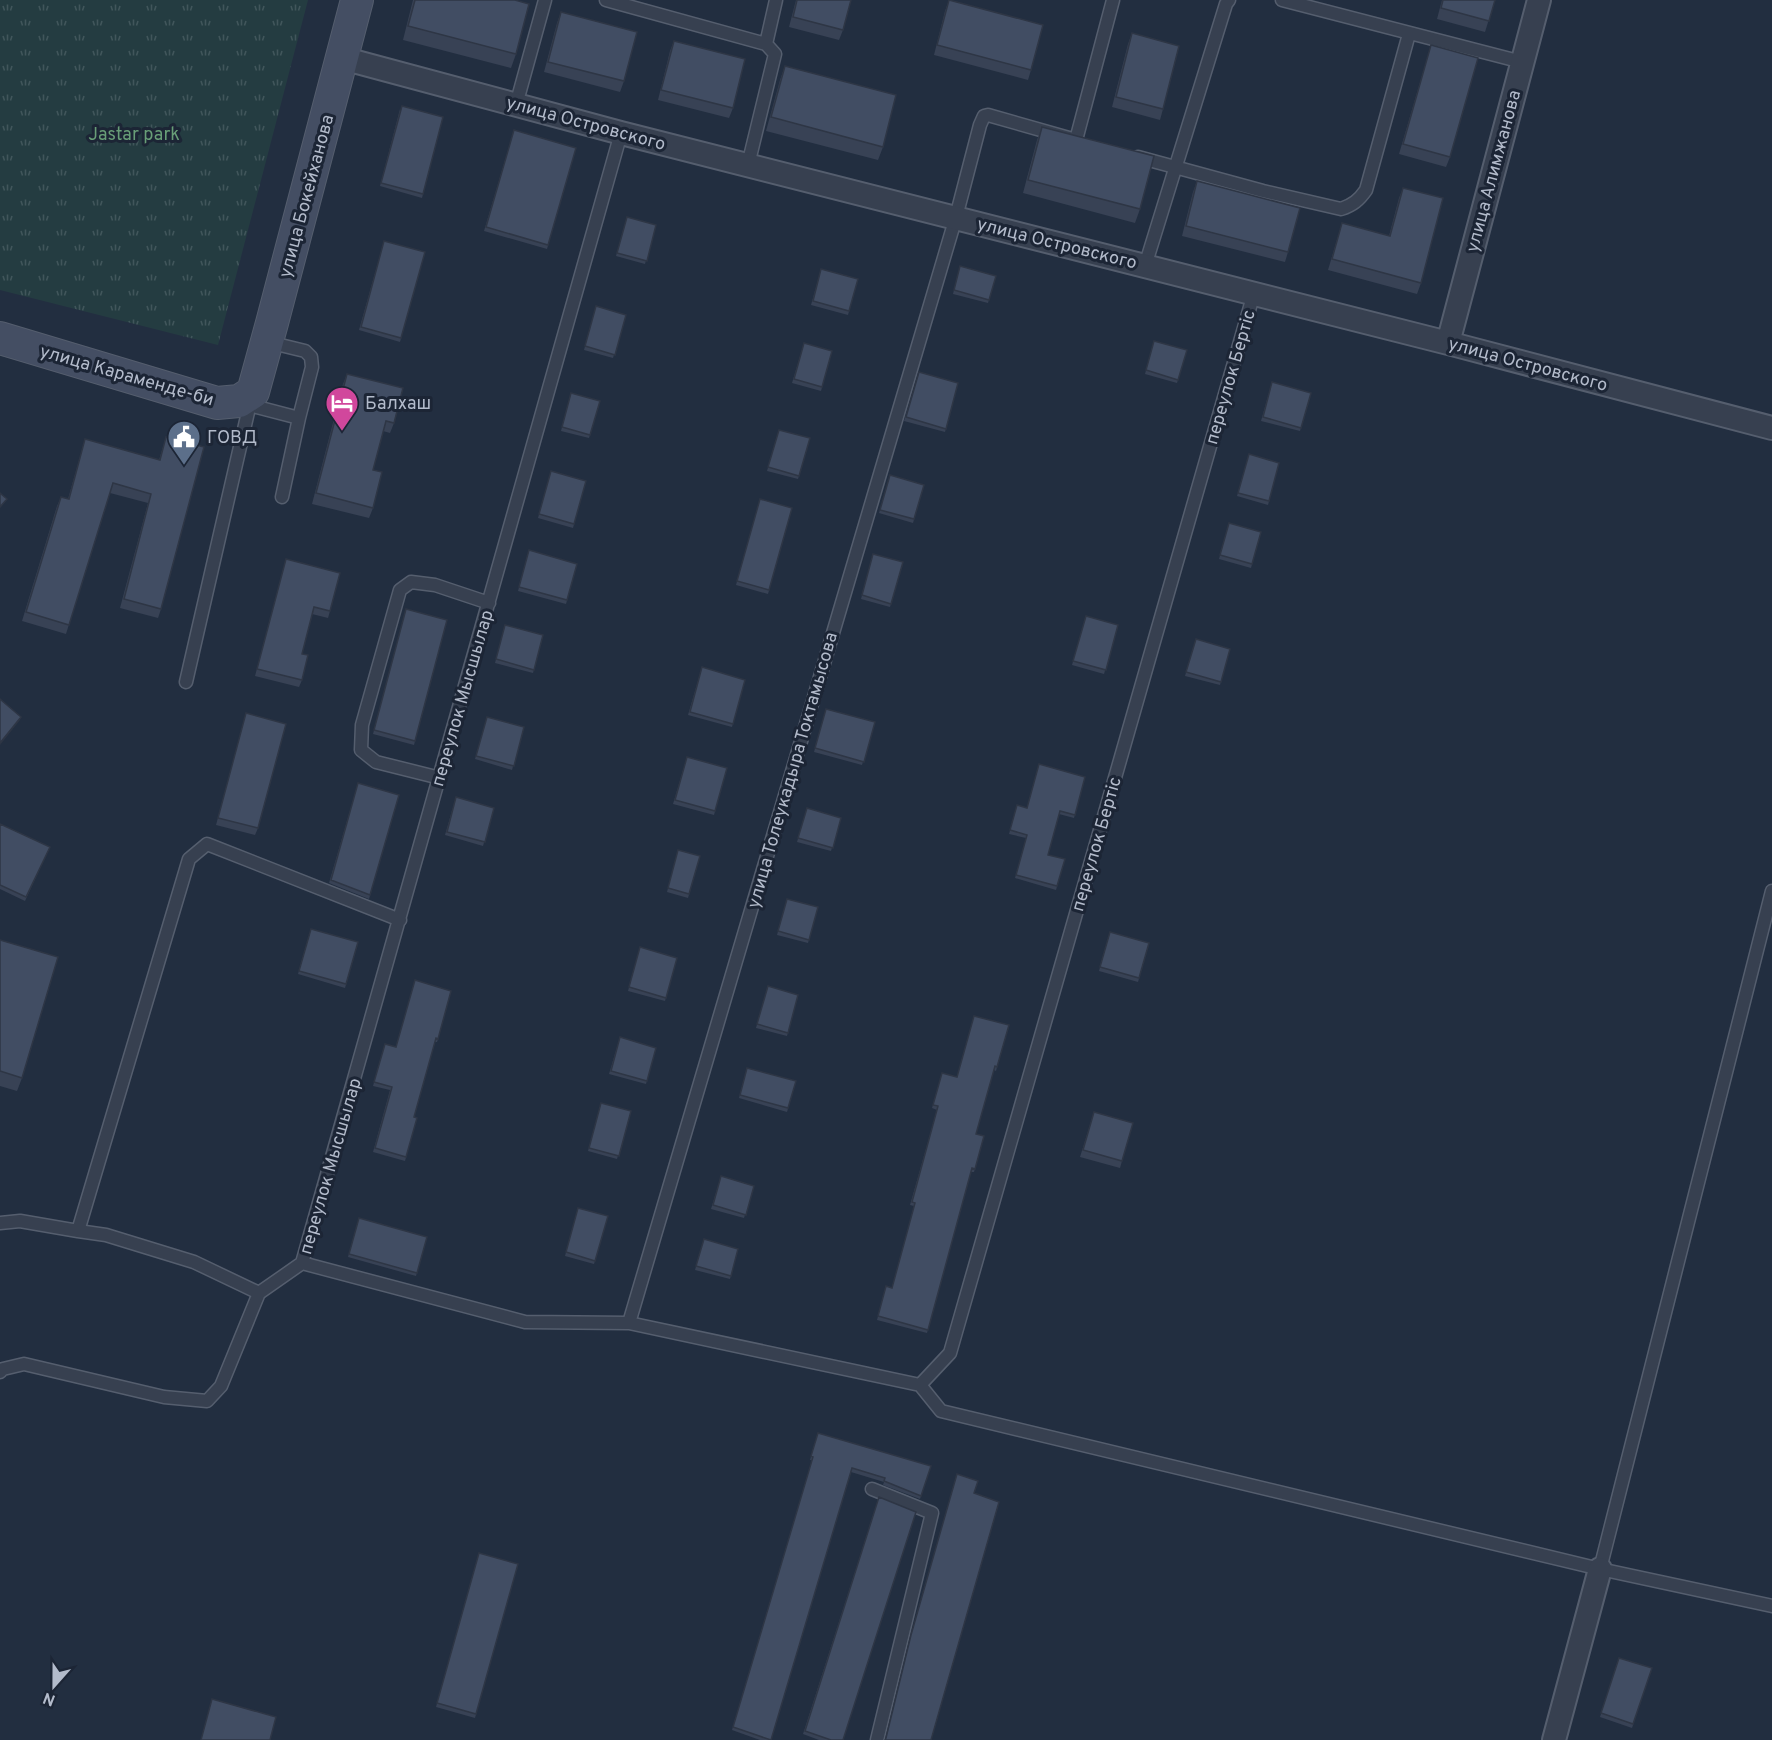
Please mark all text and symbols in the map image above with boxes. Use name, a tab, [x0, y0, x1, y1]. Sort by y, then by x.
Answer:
street label: улица Алимжанова	[1462, 88, 1527, 255]
street label: улица Островского	[503, 92, 668, 157]
street label: улица Бокейханова	[275, 112, 340, 281]
park label: Jastar park	[88, 124, 180, 147]
street label: улица Островского	[974, 213, 1139, 275]
street label: переулок Бертіс	[1201, 307, 1262, 447]
street label: улица Островского	[1445, 333, 1610, 398]
street label: улица Караменде-би	[37, 341, 216, 412]
hotel icon: Балхаш	[324, 385, 360, 432]
place label: Балхаш	[365, 393, 431, 416]
public building icon: ГОВД	[166, 419, 202, 466]
place label: ГОВД	[207, 427, 257, 450]
street label: переулок Мысшылар	[427, 607, 500, 789]
street label: улица Толеукадыра Токтамысова	[743, 630, 844, 911]
street label: переулок Бертіс	[1067, 774, 1128, 914]
street label: переулок Мысшылар	[295, 1075, 368, 1257]
north arrow	[24, 1656, 84, 1716]
text: N	[40, 1687, 58, 1710]

